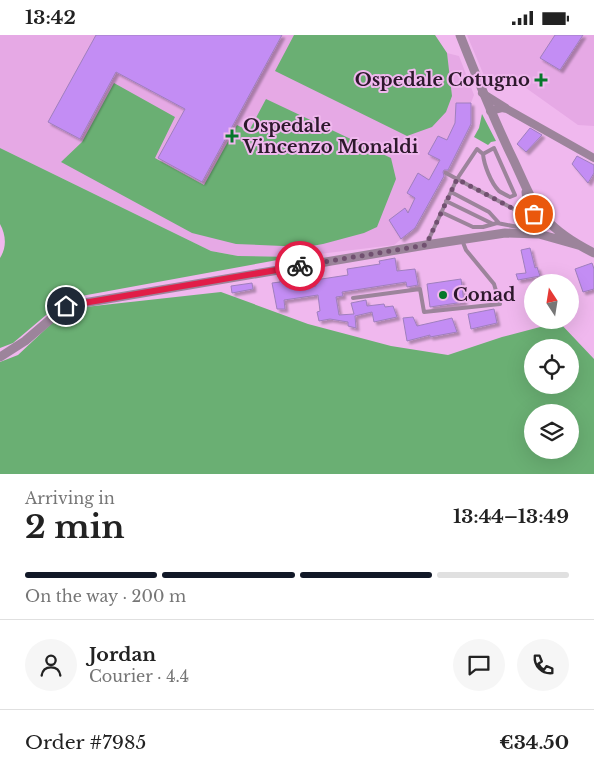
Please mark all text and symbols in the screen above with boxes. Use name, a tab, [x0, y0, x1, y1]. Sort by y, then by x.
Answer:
text: 13:42	[25, 6, 76, 29]
place label: Ospedale Cotugno	[355, 69, 530, 91]
marker: Ospedale Cotugno	[534, 73, 548, 87]
place label: Ospedale Vincenzo Monaldi	[242, 115, 419, 158]
marker: Ospedale Vincenzo Monaldi	[225, 129, 239, 143]
pin	[513, 193, 555, 235]
icon: bag	[520, 200, 548, 228]
courier	[275, 241, 325, 291]
icon: bike	[286, 252, 314, 280]
north arrow	[524, 274, 579, 329]
map controls	[524, 274, 579, 459]
place label: Conad	[453, 284, 516, 306]
pin	[45, 285, 87, 327]
marker: Conad	[437, 289, 449, 301]
icon: home	[52, 292, 80, 320]
button: locate	[524, 339, 579, 394]
button: layers	[524, 404, 579, 459]
text: Arriving in	[25, 488, 115, 508]
text: 13:44–13:49	[453, 505, 569, 528]
text: 2 min	[25, 507, 125, 547]
text: On the way · 200 m	[25, 586, 186, 606]
button: person	[25, 639, 77, 691]
button: chat	[453, 639, 505, 691]
button: phone	[517, 639, 569, 691]
text: Jordan	[89, 643, 156, 666]
text: Courier · 4.4	[89, 666, 189, 686]
text: Order #7985	[25, 731, 146, 754]
text: €34.50	[499, 731, 569, 754]

